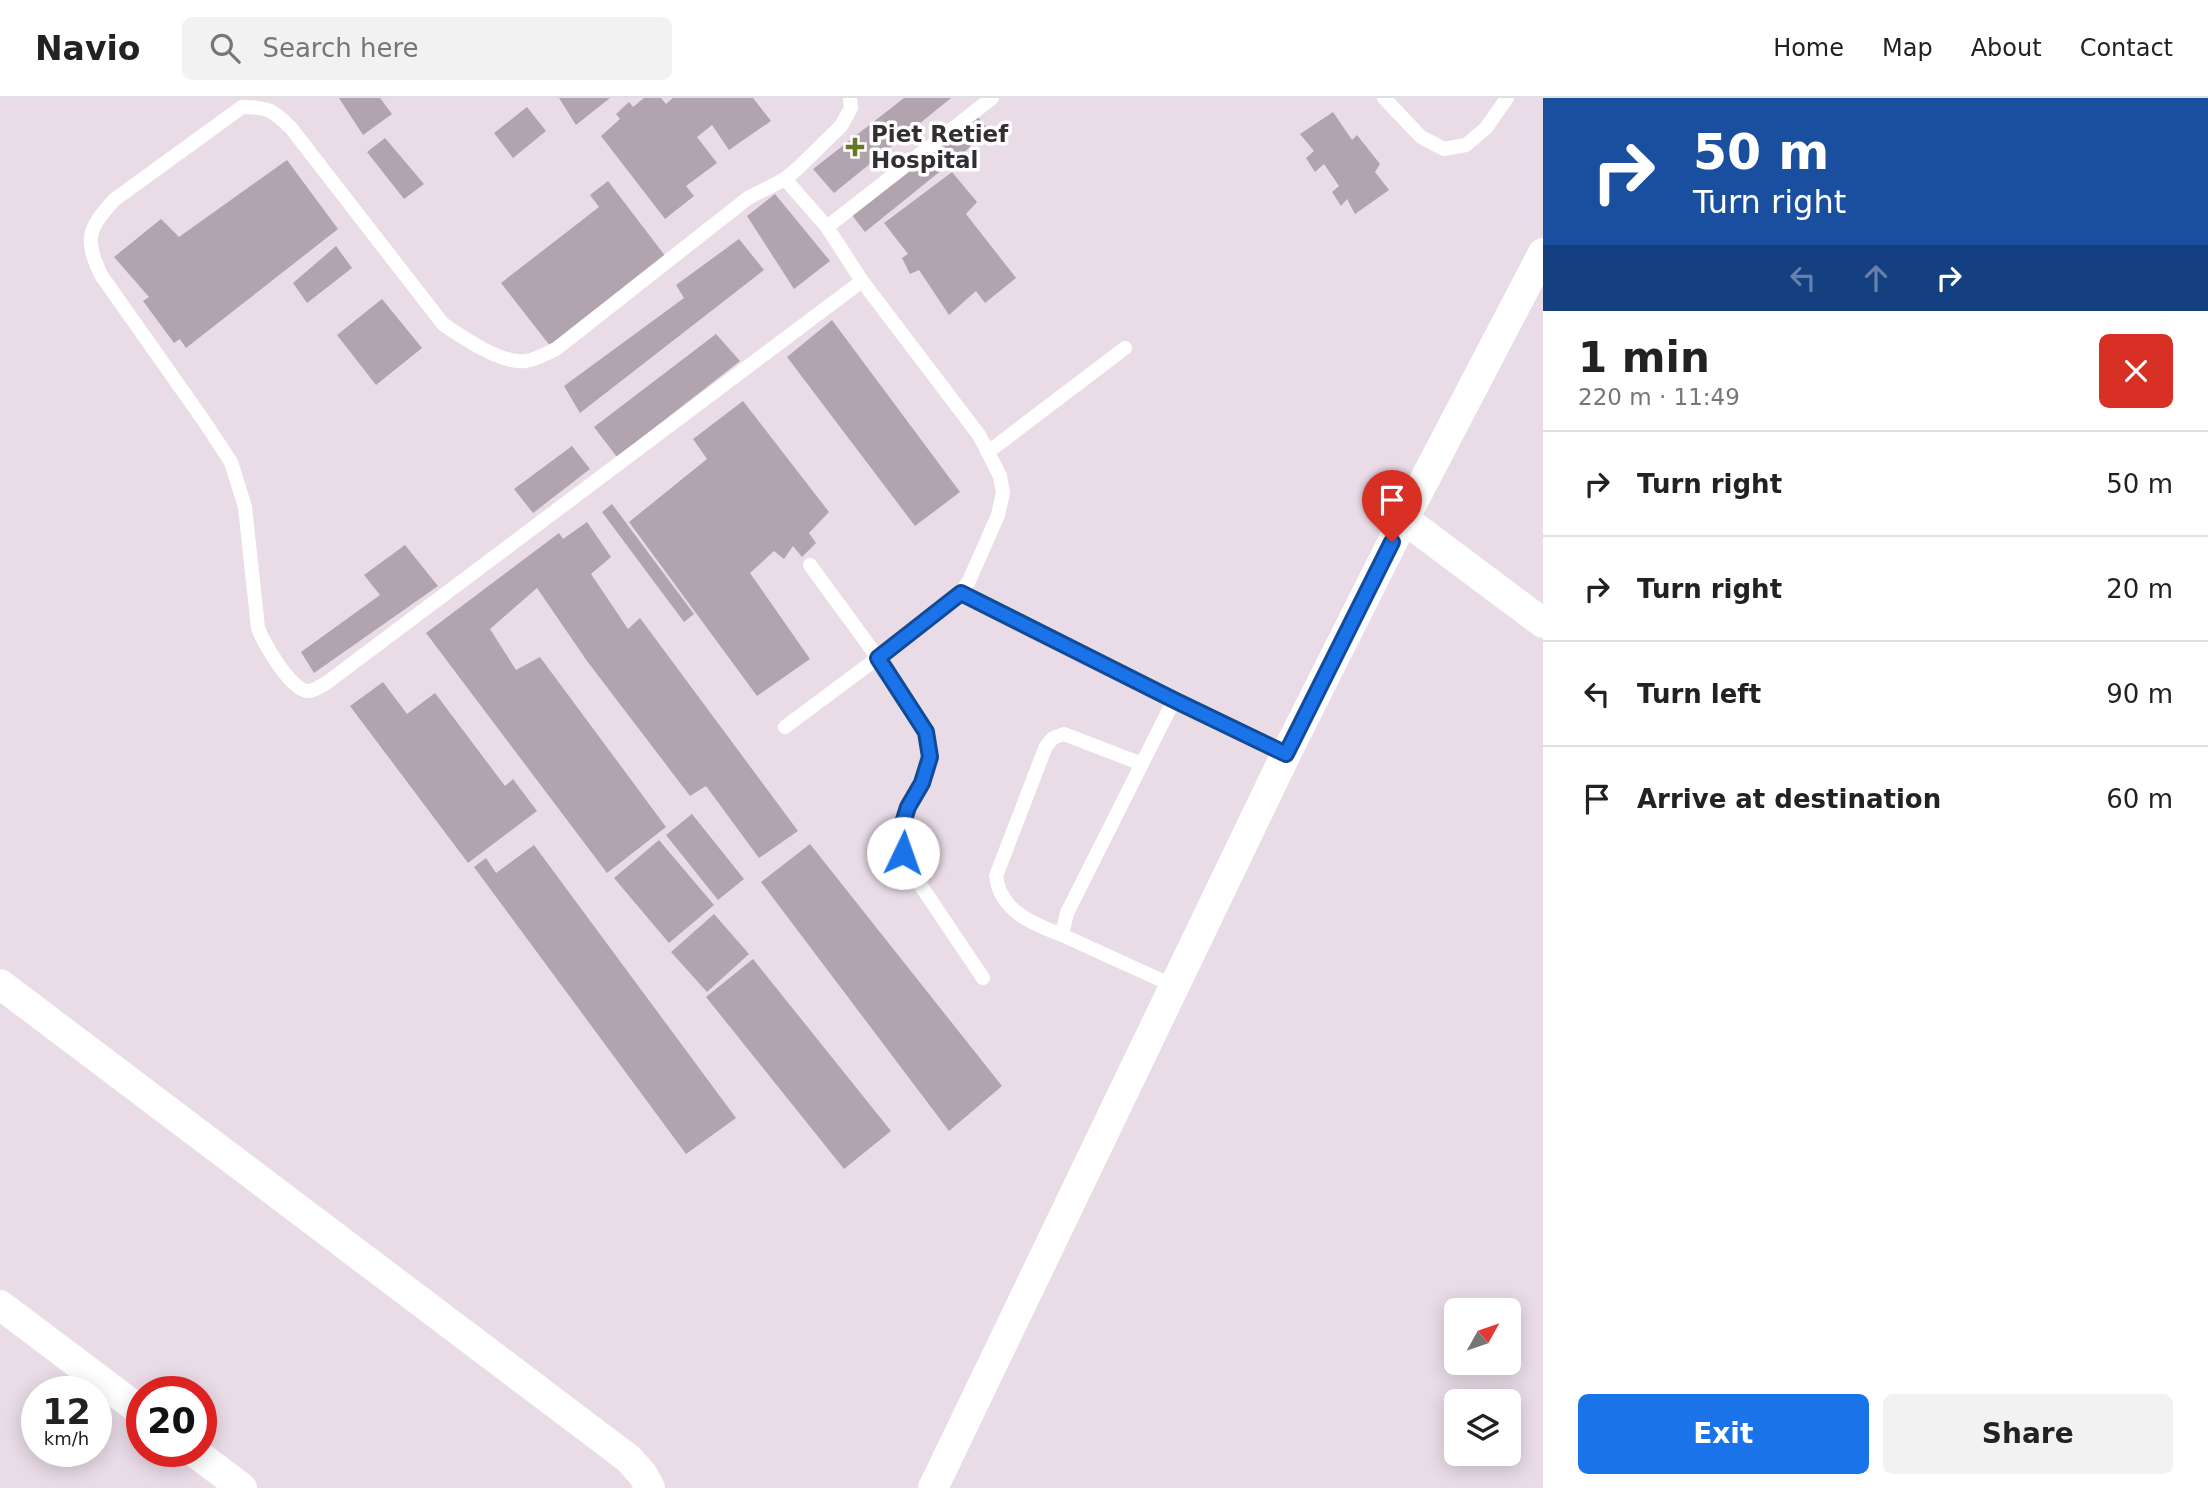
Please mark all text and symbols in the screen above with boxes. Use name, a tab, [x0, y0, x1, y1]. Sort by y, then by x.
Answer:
search box	[182, 17, 672, 80]
text: Navio	[35, 29, 140, 68]
icon: search	[206, 29, 244, 67]
text: Search here	[262, 33, 419, 63]
text: Home	[1773, 34, 1844, 62]
text: Map	[1882, 34, 1933, 62]
text: About	[1971, 34, 2042, 62]
text: Contact	[2080, 34, 2173, 62]
place label: Piet Retief Hospital	[871, 121, 1009, 173]
text: 50 m	[1693, 124, 1829, 181]
icon: right	[1578, 126, 1669, 217]
marker: Piet Retief Hospital	[845, 137, 865, 157]
text: Turn right	[1693, 183, 1846, 221]
icon: left	[1784, 259, 1822, 297]
icon: ahead	[1857, 259, 1895, 297]
icon: right	[1930, 259, 1968, 297]
text: 1 min	[1578, 333, 1710, 382]
button: close	[2099, 334, 2173, 408]
text: 220 m · 11:49	[1578, 384, 1740, 410]
icon: right	[1578, 465, 1616, 503]
text: Turn right	[1637, 469, 1782, 499]
text: 50 m	[2106, 469, 2173, 499]
pin	[1362, 470, 1422, 542]
icon: arrive	[1373, 481, 1411, 519]
icon: right	[1578, 570, 1616, 608]
text: Turn right	[1637, 574, 1782, 604]
text: 20 m	[2106, 574, 2173, 604]
icon: left	[1578, 675, 1616, 713]
text: Turn left	[1637, 679, 1761, 709]
text: 90 m	[2106, 679, 2173, 709]
icon: arrive	[1578, 780, 1616, 818]
text: Arrive at destination	[1637, 784, 1941, 814]
text: 60 m	[2106, 784, 2173, 814]
position arrow	[866, 816, 940, 890]
north arrow	[1444, 1298, 1521, 1376]
map controls	[1444, 1298, 1521, 1466]
speed limit sign: 20	[126, 1376, 217, 1467]
button: layers	[1444, 1389, 1521, 1466]
text: 12	[42, 1392, 91, 1432]
button: Exit	[1578, 1394, 1869, 1474]
button: Share	[1883, 1394, 2173, 1474]
text: km/h	[44, 1428, 89, 1449]

